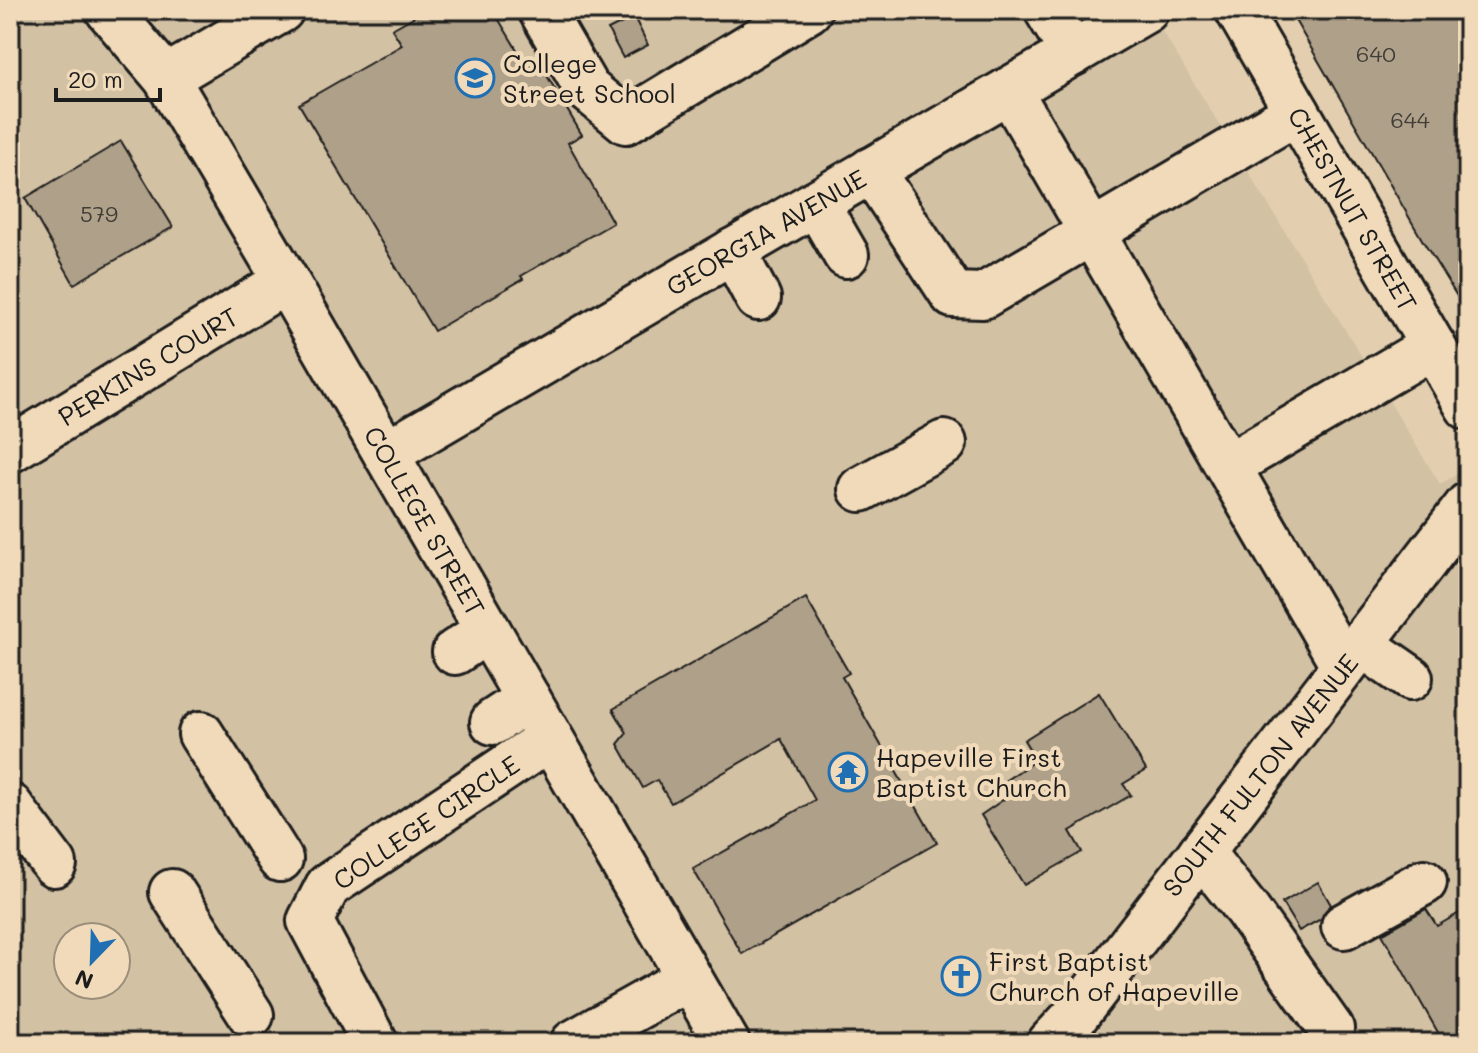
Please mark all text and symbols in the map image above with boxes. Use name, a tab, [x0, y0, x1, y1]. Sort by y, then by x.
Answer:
house number: 640	[1356, 39, 1396, 68]
place label: College Street School	[503, 46, 676, 110]
scale bar	[56, 52, 160, 102]
school or university icon: College Street School	[454, 57, 496, 99]
text: 20 m	[68, 63, 123, 94]
street label: CHESTNUT STREET	[1281, 101, 1425, 317]
house number: 644	[1390, 105, 1430, 134]
street label: GEORGIA AVENUE	[660, 161, 872, 303]
house number: 579	[80, 199, 118, 228]
street label: PERKINS COURT	[52, 299, 244, 433]
street label: COLLEGE STREET	[357, 420, 493, 622]
street label: SOUTH FULTON AVENUE	[1155, 647, 1365, 903]
place label: Hapeville First Baptist Church	[876, 740, 1067, 804]
street label: COLLEGE CIRCLE	[326, 747, 526, 897]
temple icon: Hapeville First Baptist Church	[827, 751, 869, 793]
north arrow	[52, 921, 132, 1001]
place label: First Baptist Church of Hapeville	[989, 944, 1239, 1008]
church icon: First Baptist Church of Hapeville	[940, 955, 982, 997]
text: N	[71, 963, 97, 996]

